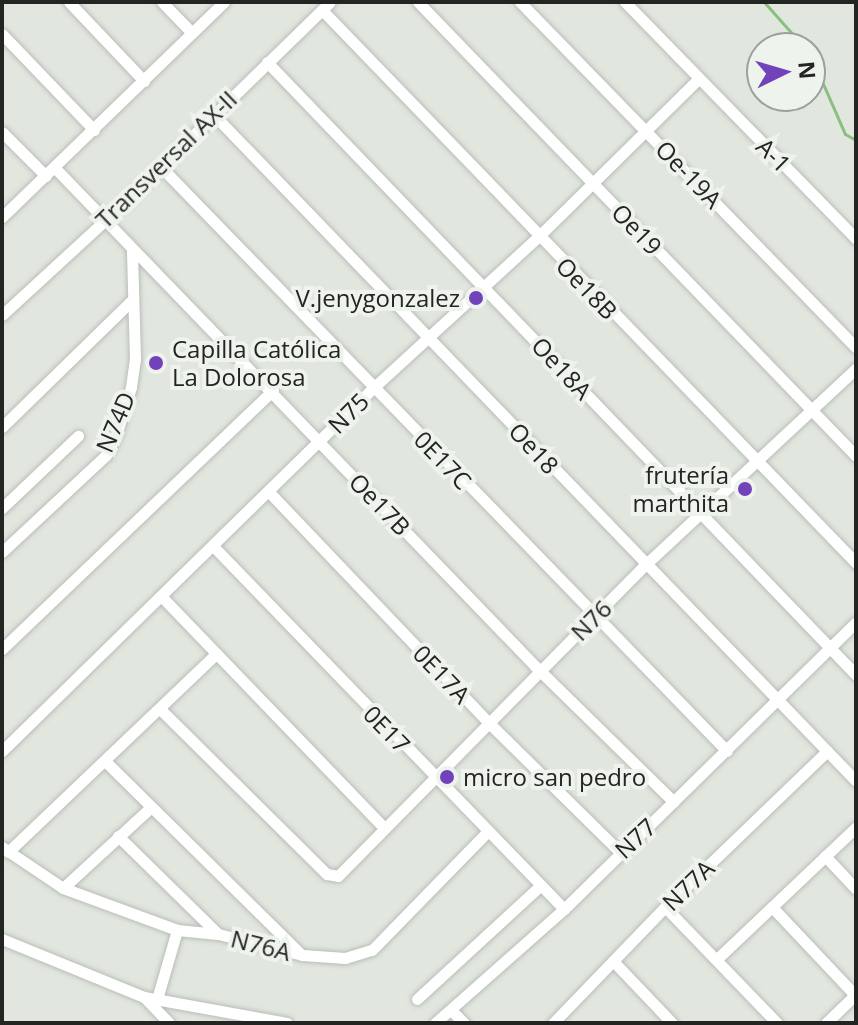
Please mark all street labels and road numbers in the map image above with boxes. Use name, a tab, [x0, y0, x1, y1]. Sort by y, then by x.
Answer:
street label: Transversal AX-II	[89, 84, 243, 234]
street label: A-1	[751, 132, 797, 178]
street label: Oe-19A	[650, 134, 728, 214]
street label: Oe19	[606, 198, 668, 260]
street label: Oe18B	[551, 251, 623, 325]
street label: Oe18A	[526, 331, 598, 405]
street label: N74D	[89, 387, 141, 457]
street label: N75	[322, 387, 374, 439]
street label: Oe18	[503, 416, 565, 480]
street label: 0E17C	[408, 425, 478, 495]
street label: Oe17B	[344, 467, 416, 541]
street label: N76	[565, 594, 617, 646]
street label: 0E17A	[407, 639, 477, 709]
street label: 0E17	[358, 699, 416, 759]
street label: N77	[609, 812, 661, 864]
street label: N77A	[656, 854, 720, 916]
street label: N76A	[228, 924, 294, 966]

